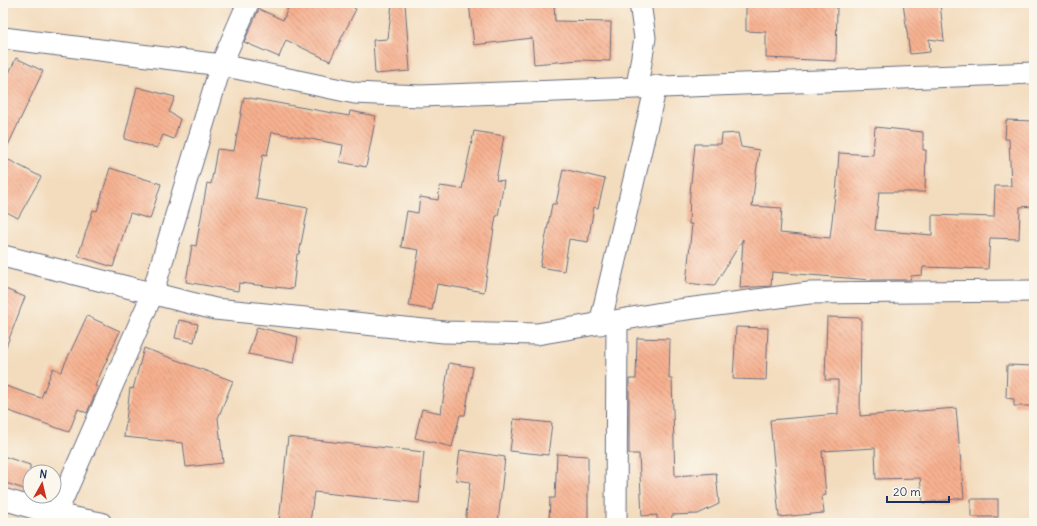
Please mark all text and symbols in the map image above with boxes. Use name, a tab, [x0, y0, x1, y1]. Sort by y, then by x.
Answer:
north arrow	[22, 464, 62, 504]
text: N	[39, 467, 48, 482]
scale bar	[887, 478, 949, 504]
text: 20 m	[893, 484, 921, 499]

